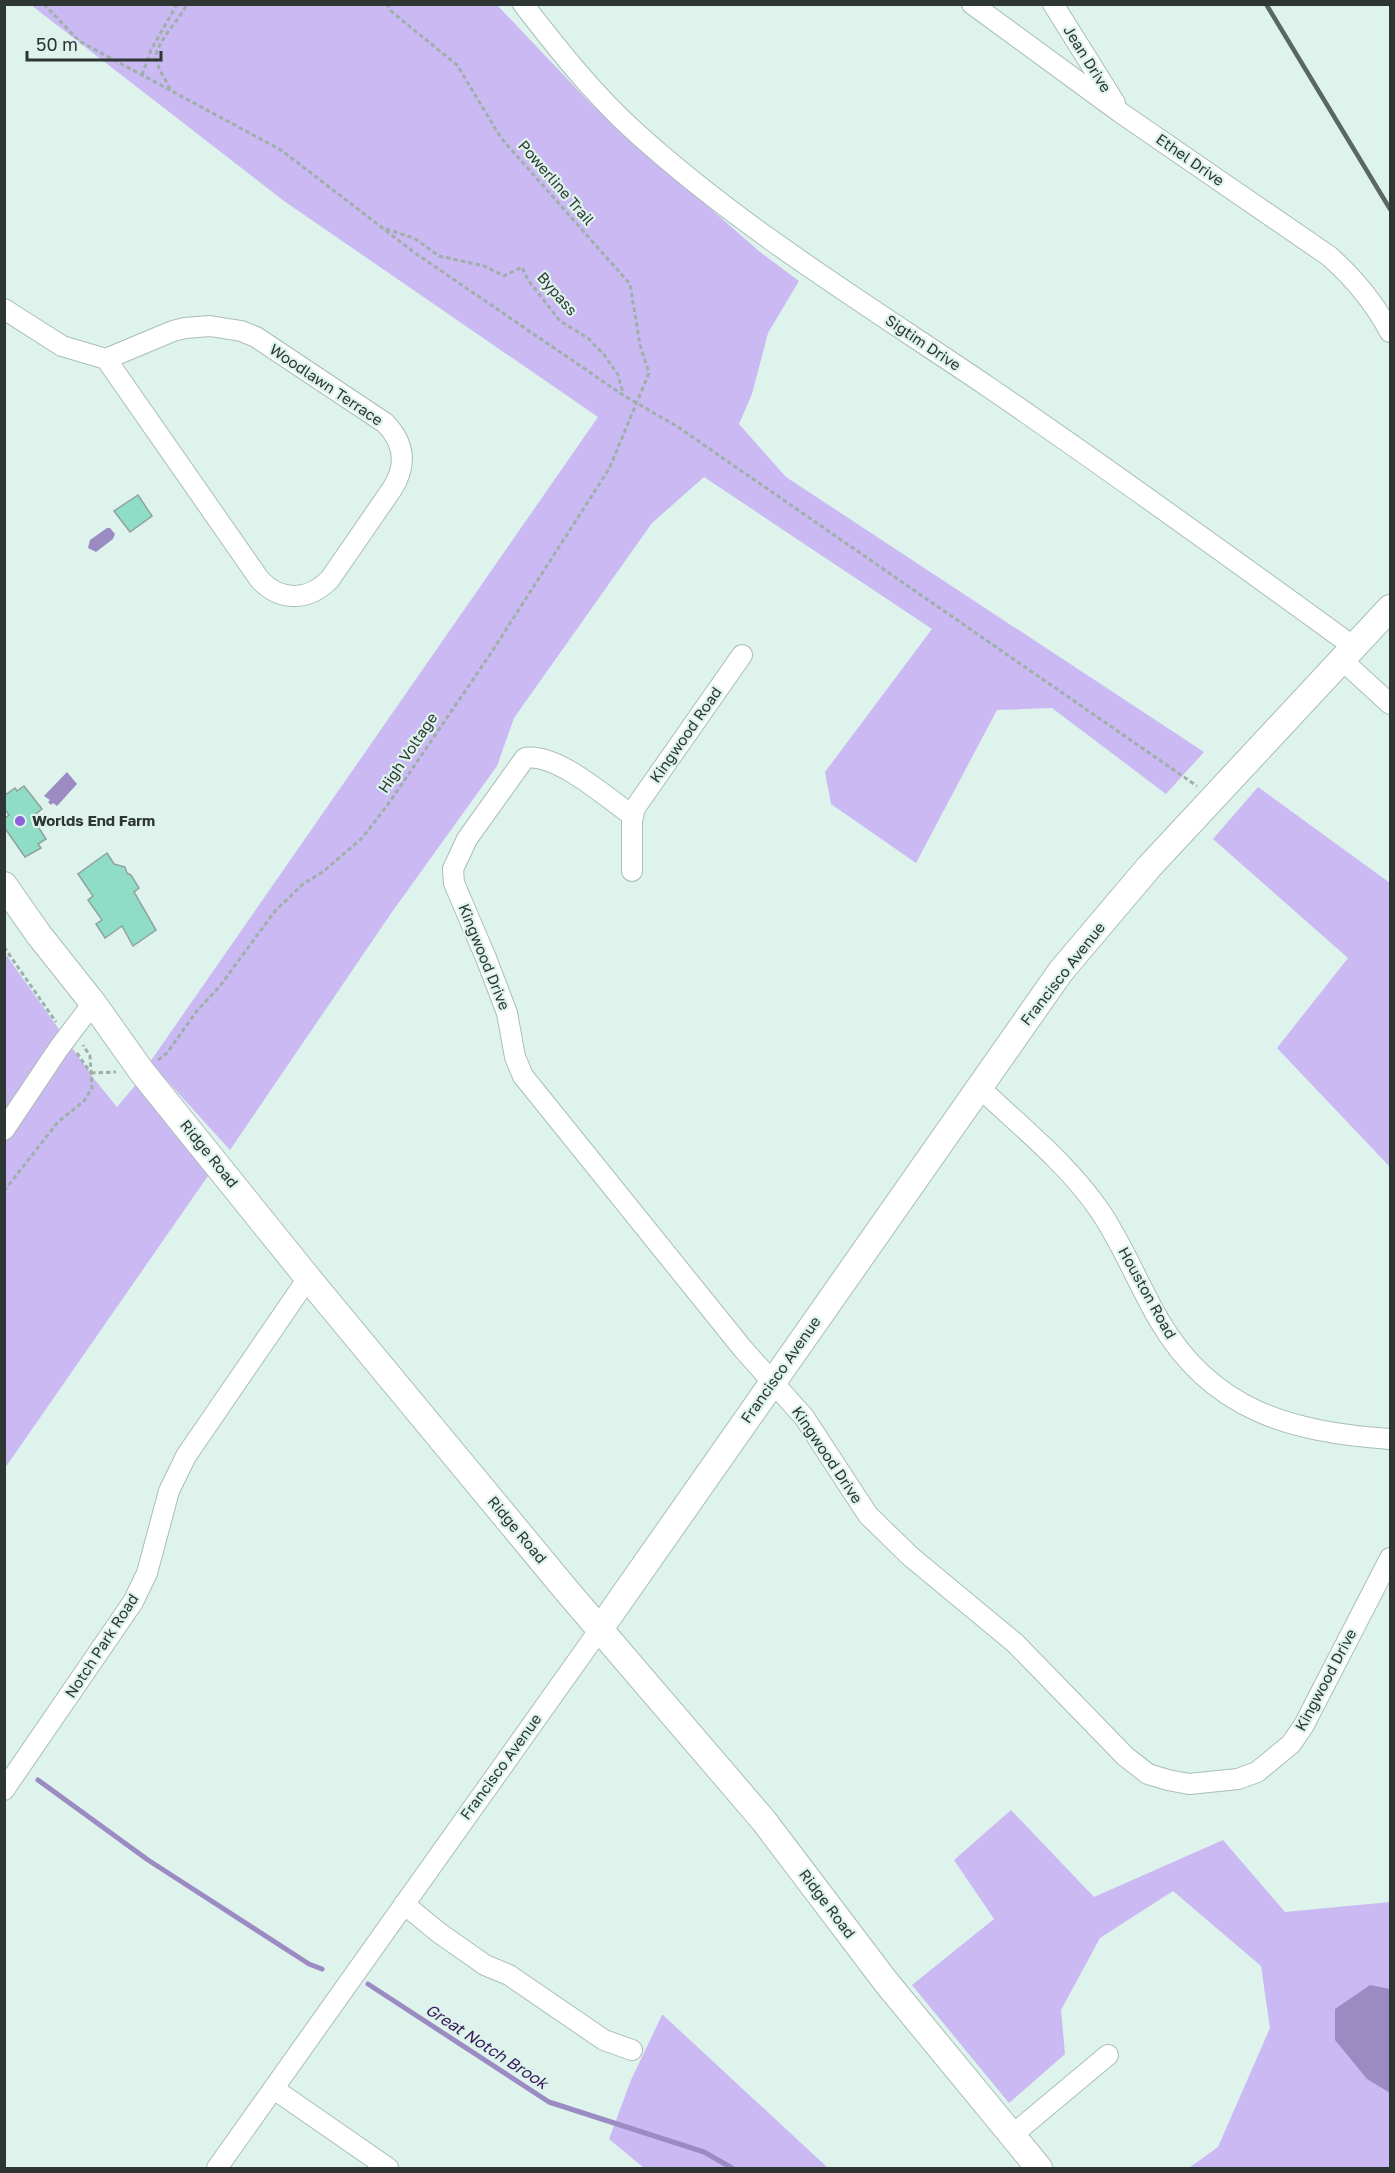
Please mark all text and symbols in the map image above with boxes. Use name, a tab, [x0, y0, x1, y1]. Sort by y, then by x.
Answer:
street label: Jean Drive	[1060, 22, 1116, 96]
scale bar	[27, 24, 160, 62]
text: 50 m	[36, 33, 78, 55]
street label: Ethel Drive	[1153, 129, 1228, 189]
street label: Powerline Trail	[515, 136, 599, 229]
street label: Bypass	[534, 268, 582, 319]
street label: Sigtim Drive	[882, 310, 965, 374]
street label: Woodlawn Terrace	[266, 340, 387, 429]
street label: Kingwood Road	[646, 683, 725, 786]
street label: High Voltage	[374, 709, 441, 796]
place label: Worlds End Farm	[32, 811, 155, 829]
marker: Worlds End Farm	[13, 814, 27, 828]
street label: Kingwood Drive	[455, 901, 515, 1013]
street label: Francisco Avenue	[1016, 918, 1108, 1029]
street label: Ridge Road	[177, 1116, 243, 1191]
street label: Houston Road	[1115, 1243, 1181, 1342]
street label: Francisco Avenue	[737, 1312, 824, 1426]
street label: Kingwood Drive	[789, 1403, 867, 1507]
street label: Ridge Road	[485, 1492, 551, 1567]
street label: Notch Park Road	[61, 1590, 142, 1701]
street label: Kingwood Drive	[1291, 1625, 1360, 1734]
street label: Francisco Avenue	[456, 1710, 545, 1823]
street label: Ridge Road	[796, 1865, 860, 1942]
water label: Great Notch Brook	[422, 1999, 553, 2094]

